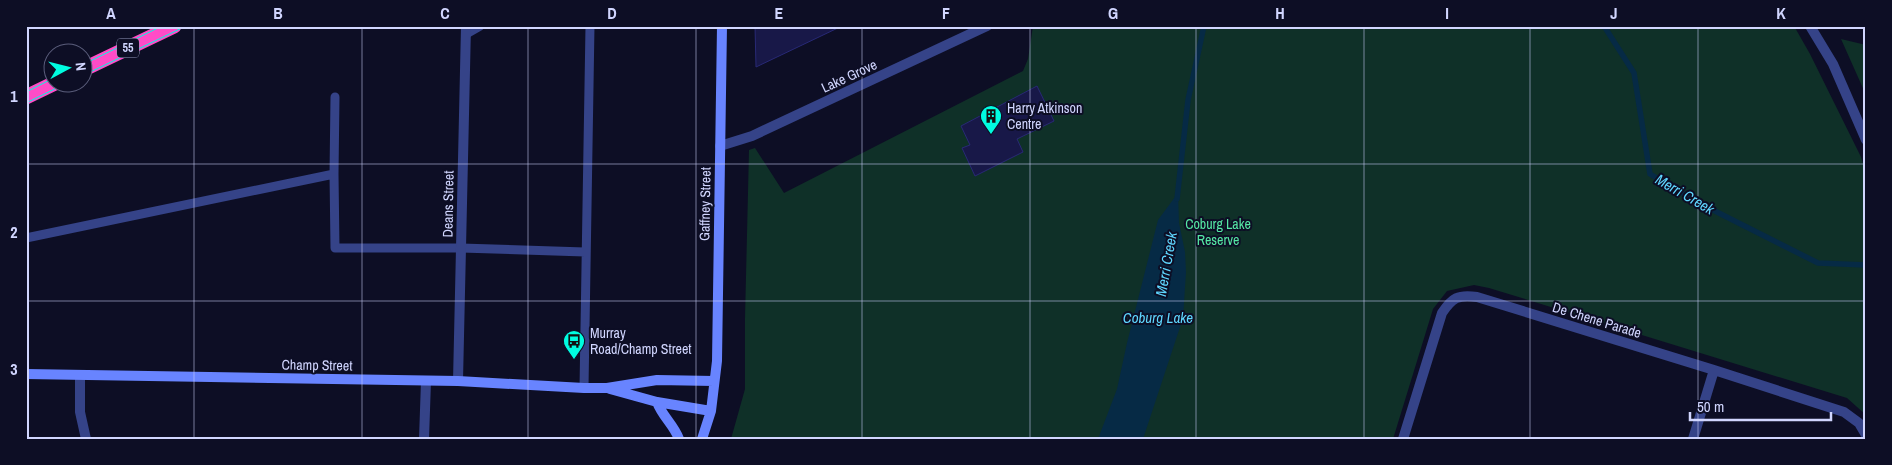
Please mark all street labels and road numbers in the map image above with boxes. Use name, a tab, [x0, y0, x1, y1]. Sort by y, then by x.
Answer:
road number: 55	[117, 38, 139, 58]
street label: Lake Grove	[818, 55, 880, 97]
street label: Gaffney Street	[695, 167, 715, 241]
street label: Deans Street	[438, 170, 458, 238]
street label: De Chene Parade	[1550, 298, 1644, 342]
street label: Champ Street	[281, 355, 353, 375]

